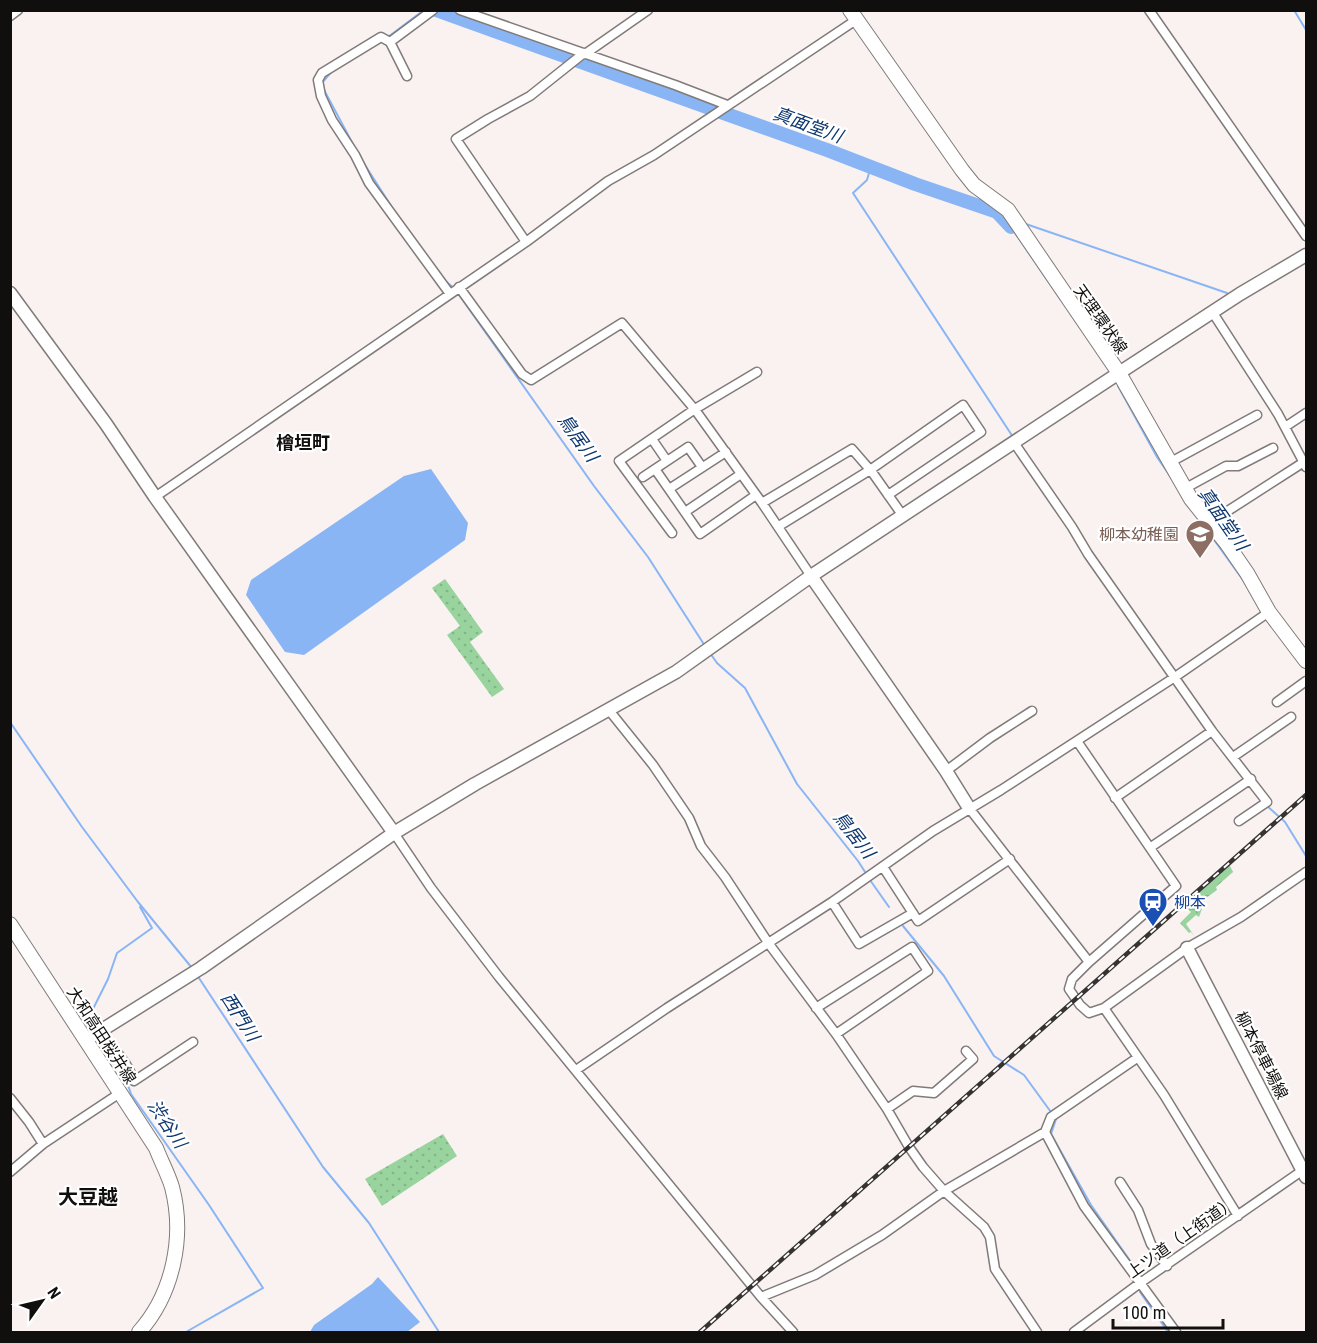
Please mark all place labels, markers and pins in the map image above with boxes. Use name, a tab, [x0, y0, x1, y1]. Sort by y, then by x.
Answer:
school or university icon: 柳本幼稚園	[1184, 518, 1216, 560]
place label: 柳本幼稚園	[1099, 525, 1179, 544]
station icon: 柳本	[1137, 886, 1169, 928]
place label: 柳本	[1174, 893, 1206, 912]

